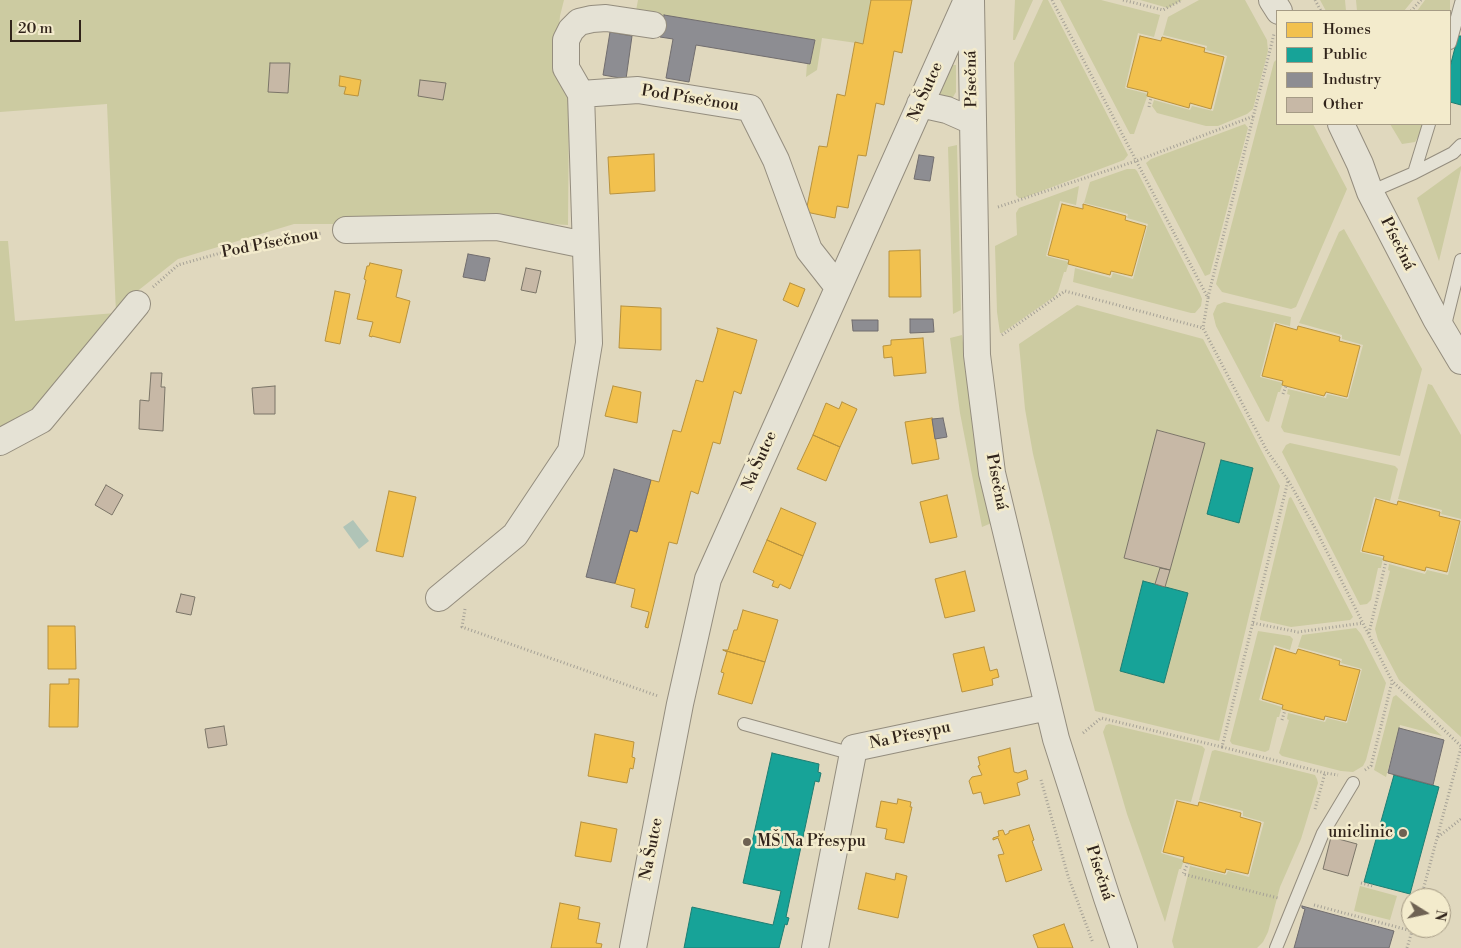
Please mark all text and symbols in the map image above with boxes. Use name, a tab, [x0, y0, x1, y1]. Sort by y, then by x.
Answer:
scale bar	[12, 10, 84, 42]
legend	[1276, 10, 1451, 125]
text: 20 m	[18, 19, 53, 38]
text: Homes	[1323, 20, 1371, 39]
text: Public	[1323, 45, 1367, 64]
street label: Písečná	[962, 50, 982, 108]
street label: Na Šutce	[904, 59, 948, 125]
text: Industry	[1323, 70, 1381, 89]
street label: Pod Písečnou	[640, 82, 740, 116]
text: Other	[1323, 95, 1363, 114]
street label: Písečná	[1376, 214, 1418, 274]
street label: Pod Písečnou	[220, 225, 320, 263]
street label: Na Šutce	[738, 428, 782, 494]
street label: Písečná	[981, 452, 1011, 512]
street label: Na Přesypu	[868, 718, 952, 754]
street label: Na Šutce	[637, 816, 667, 882]
place label: uniclinic	[1328, 823, 1393, 843]
marker: uniclinic	[1397, 827, 1409, 839]
place label: MŠ Na Přesypu	[757, 832, 866, 852]
marker: MŠ Na Přesypu	[741, 836, 753, 848]
street label: Písečná	[1081, 843, 1117, 903]
north arrow	[1401, 888, 1451, 938]
text: N	[1430, 908, 1450, 922]

